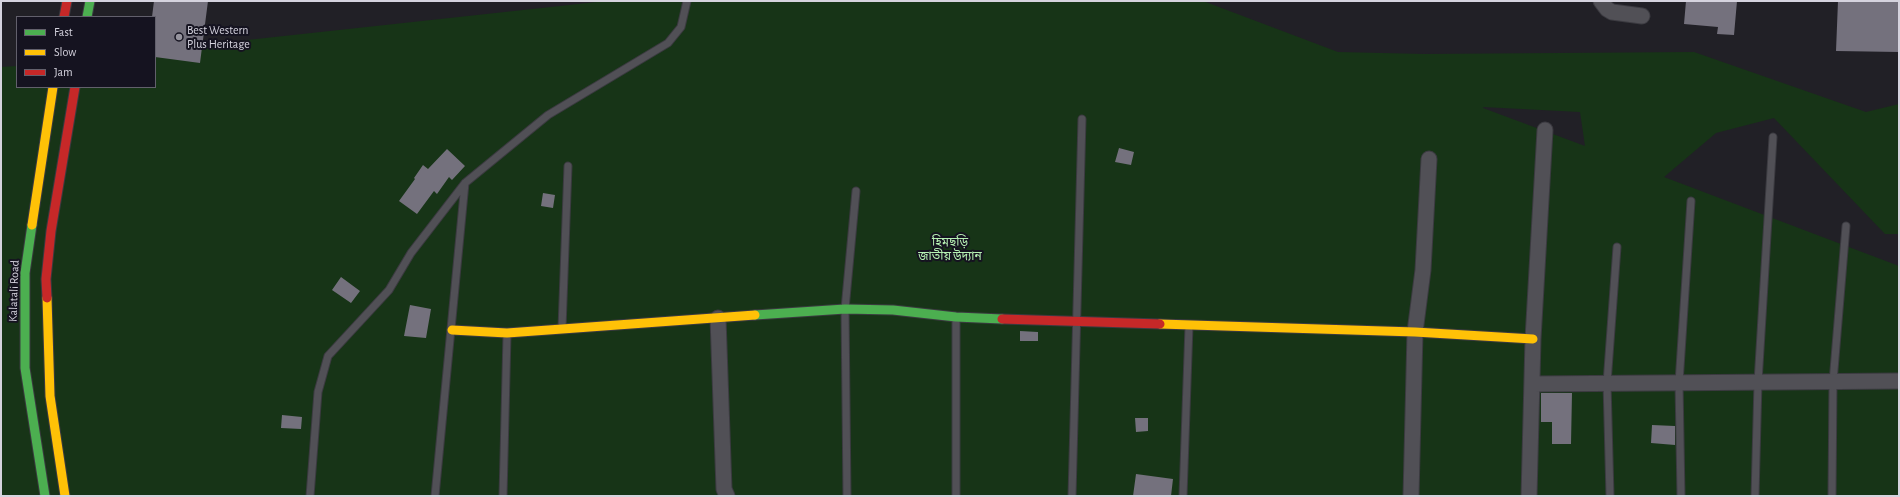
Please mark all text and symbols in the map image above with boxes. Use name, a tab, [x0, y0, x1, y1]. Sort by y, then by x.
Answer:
legend	[16, 16, 156, 88]
place label: Best Western Plus Heritage	[187, 23, 250, 51]
text: Fast	[54, 26, 73, 38]
marker: Best Western Plus Heritage	[174, 32, 184, 42]
text: Slow	[54, 46, 76, 58]
text: Jam	[54, 66, 73, 78]
park label: হিমছড়ি জাতীয় উদ্যান	[918, 235, 982, 263]
street label: Kalatali Road	[6, 260, 22, 322]

